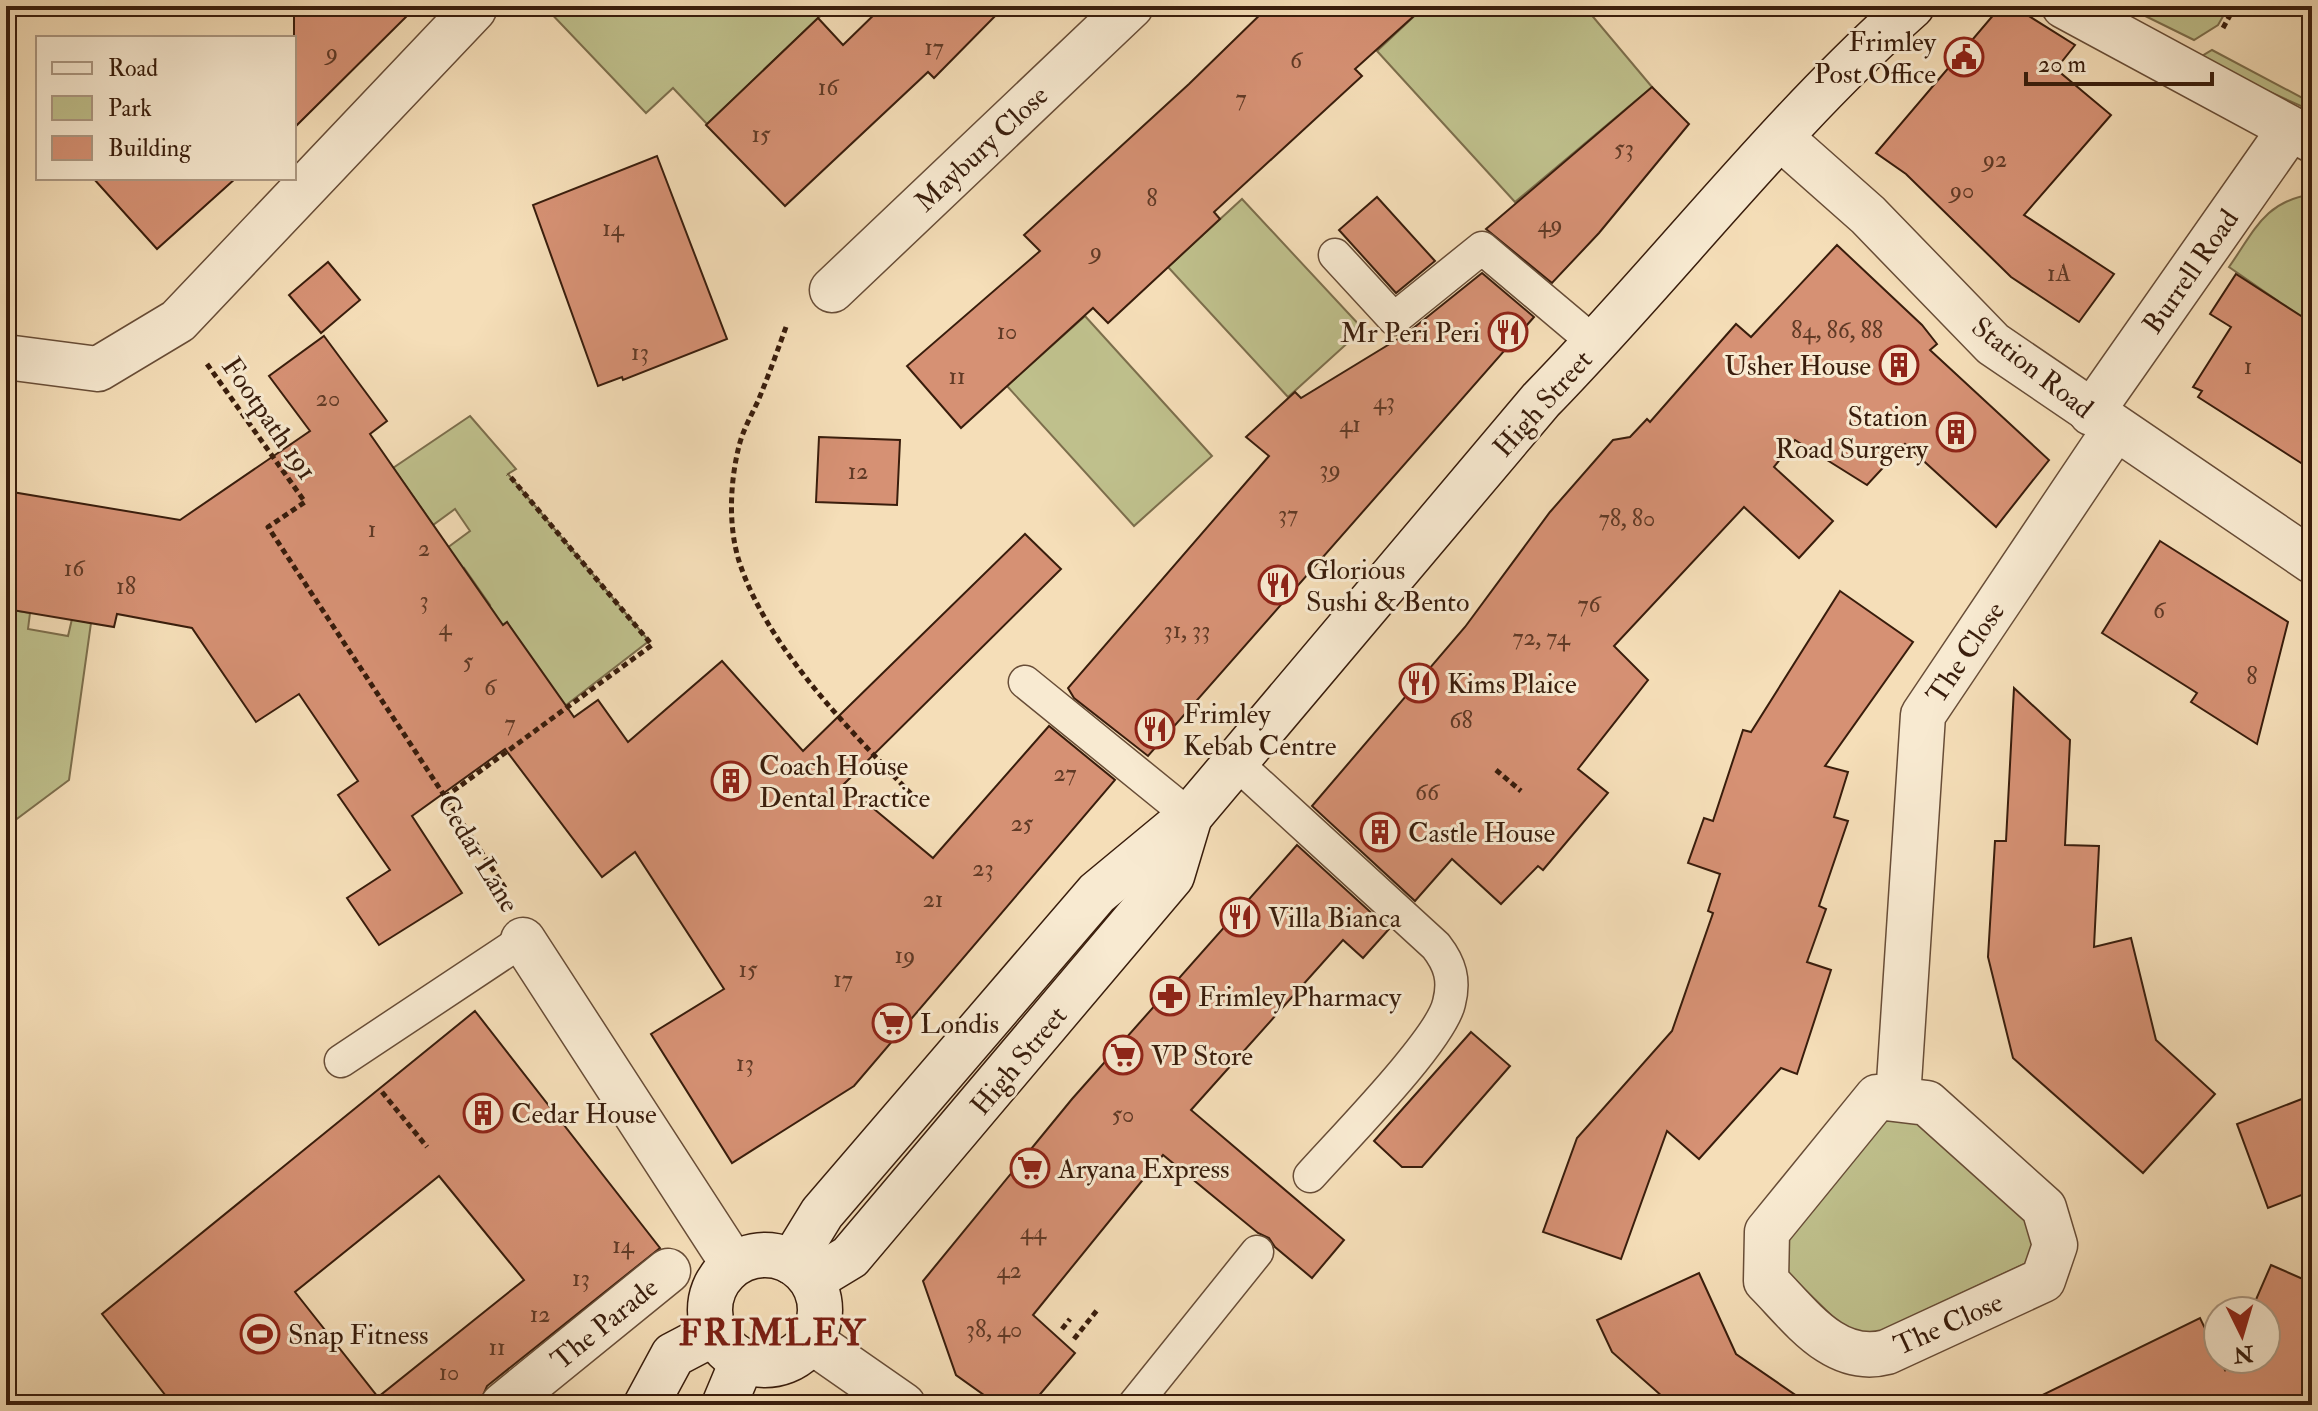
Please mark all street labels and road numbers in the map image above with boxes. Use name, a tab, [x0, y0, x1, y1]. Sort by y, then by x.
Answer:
street label: Maybury Close	[908, 78, 1056, 220]
street label: Burrell Road	[2136, 203, 2247, 341]
street label: Station Road	[1964, 310, 2100, 427]
street label: High Street	[1486, 343, 1600, 465]
street label: Footpath 191	[214, 351, 324, 487]
street label: The Close	[1919, 595, 2013, 710]
street label: Cedar Lane	[429, 788, 527, 920]
street label: High Street	[963, 999, 1075, 1123]
street label: The Parade	[544, 1270, 666, 1378]
street label: The Close	[1889, 1285, 2009, 1364]

